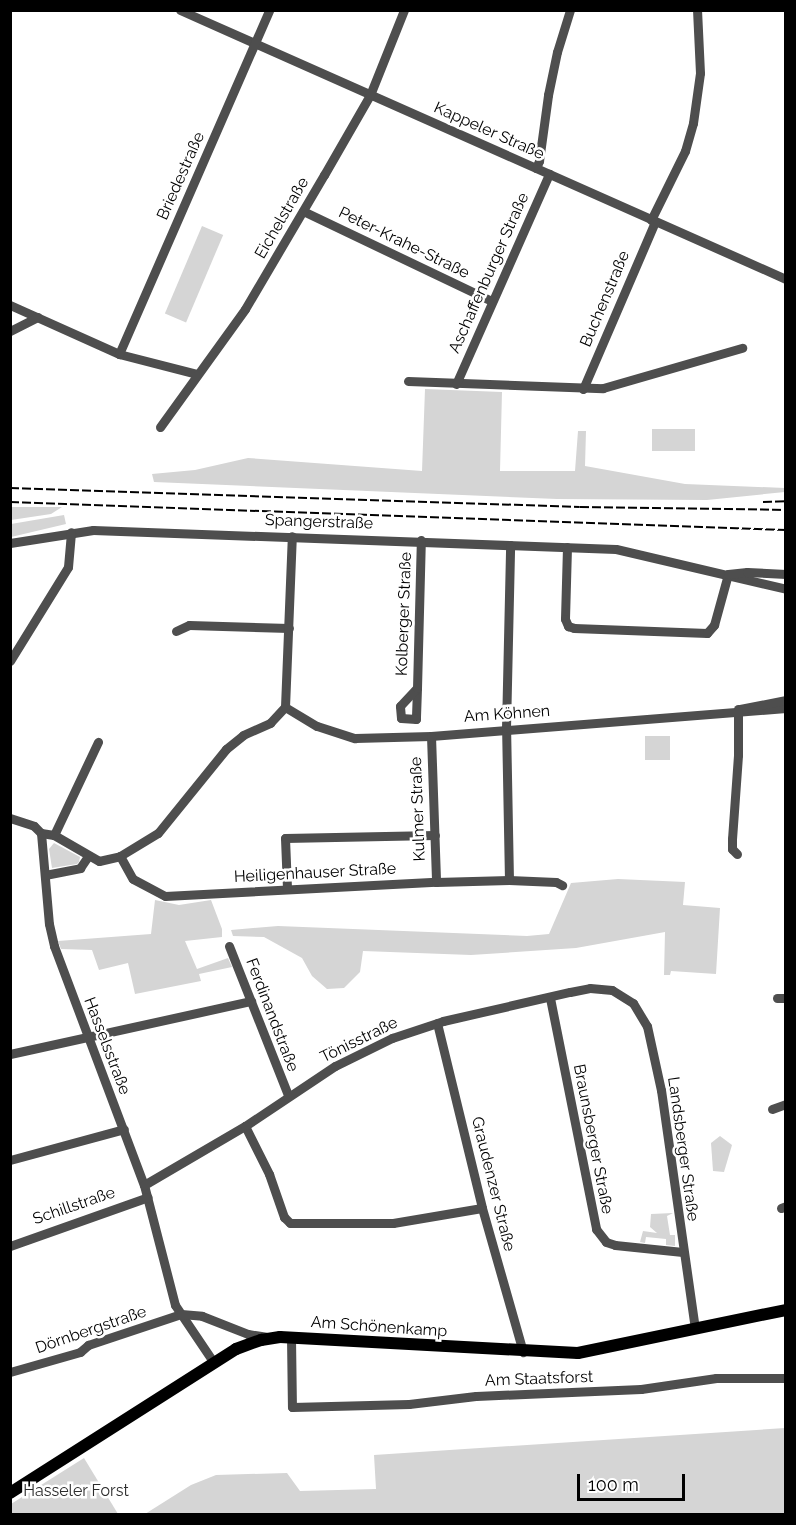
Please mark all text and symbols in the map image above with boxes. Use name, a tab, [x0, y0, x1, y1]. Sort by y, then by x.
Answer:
street label: Kappeler Straße	[431, 98, 547, 164]
street label: Briedestraße	[153, 129, 209, 223]
street label: Eichelstraße	[251, 174, 313, 262]
street label: Aschaffenburger Straße	[445, 190, 533, 356]
street label: Peter-Krahe-Straße	[336, 203, 472, 283]
street label: Buchenstraße	[576, 248, 634, 350]
street label: Spangerstraße	[265, 511, 373, 533]
street label: Kolberger Straße	[392, 551, 416, 677]
street label: Am Köhnen	[463, 701, 551, 727]
street label: Kulmer Straße	[407, 756, 429, 862]
street label: Heiligenhauser Straße	[233, 859, 397, 887]
street label: Ferdinandstraße	[242, 956, 302, 1074]
street label: Hasselsstraße	[80, 994, 134, 1098]
street label: Tönisstraße	[317, 1013, 401, 1067]
street label: Braunsberger Straße	[569, 1062, 617, 1216]
street label: Landsberger Straße	[663, 1075, 703, 1223]
street label: Graudenzer Straße	[467, 1115, 519, 1253]
street label: Schillstraße	[30, 1183, 118, 1229]
street label: Dörnbergstraße	[33, 1302, 149, 1358]
street label: Am Schönenkamp	[310, 1313, 448, 1341]
street label: Am Staatsforst	[485, 1368, 593, 1390]
scale bar	[580, 1462, 688, 1500]
text: 100 m	[588, 1474, 639, 1495]
park label: Hasseler Forst	[23, 1481, 129, 1501]

